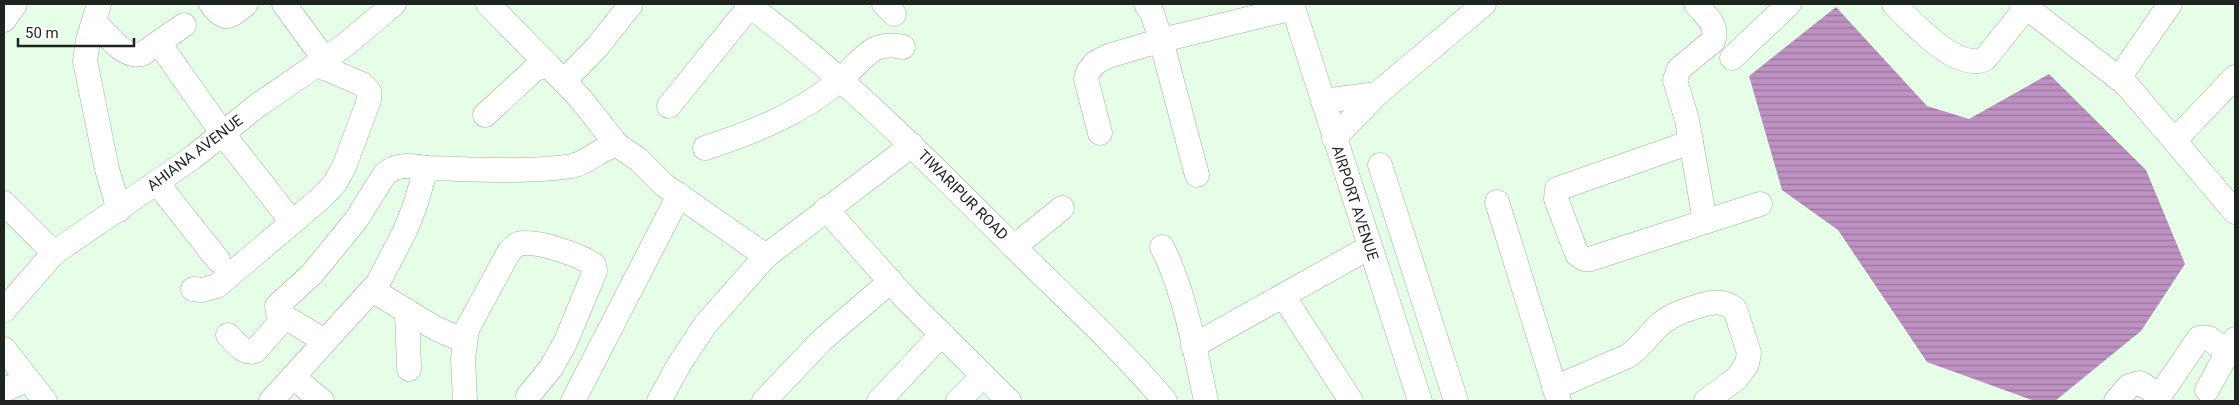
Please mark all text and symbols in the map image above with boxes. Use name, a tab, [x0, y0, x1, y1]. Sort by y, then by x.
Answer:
scale bar	[18, 15, 134, 47]
text: 50 m	[25, 24, 59, 42]
street label: AHIANA AVENUE	[144, 111, 247, 195]
street label: AIRPORT AVENUE	[1328, 143, 1382, 263]
street label: TIWARIPUR ROAD	[914, 146, 1012, 244]

